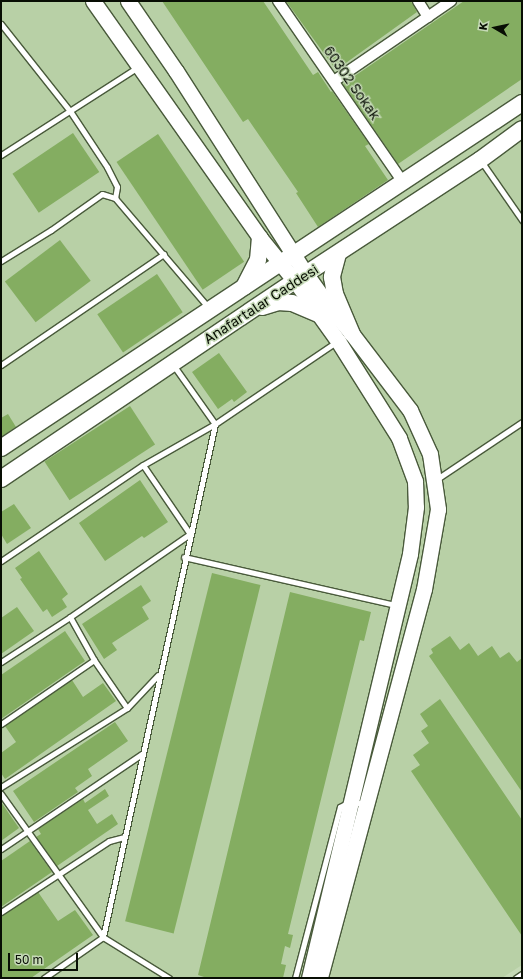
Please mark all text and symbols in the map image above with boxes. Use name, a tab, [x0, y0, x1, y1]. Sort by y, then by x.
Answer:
north arrow	[475, 8, 515, 48]
text: K	[476, 21, 490, 31]
street label: 60302 Sokak	[320, 43, 384, 123]
street label: Anafartalar Caddesi	[201, 261, 321, 347]
scale bar	[10, 945, 80, 971]
text: 50 m	[15, 952, 43, 967]

